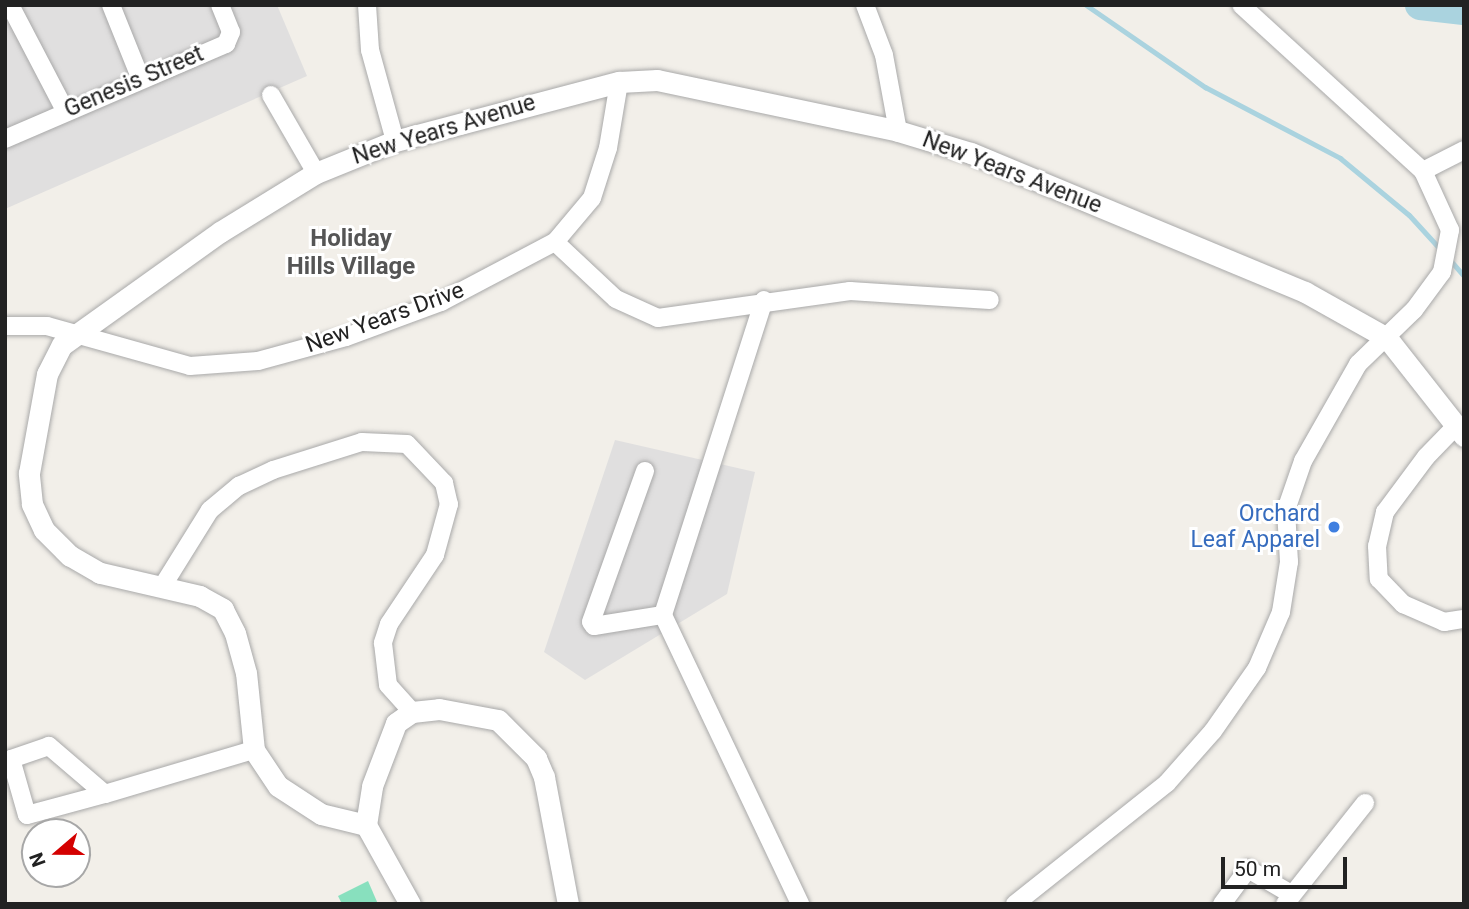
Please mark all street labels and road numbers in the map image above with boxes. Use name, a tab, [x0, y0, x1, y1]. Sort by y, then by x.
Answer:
street label: Genesis Street	[60, 40, 208, 124]
street label: New Years Avenue	[349, 89, 539, 171]
street label: New Years Avenue	[918, 126, 1106, 220]
street label: New Years Drive	[302, 277, 468, 359]

